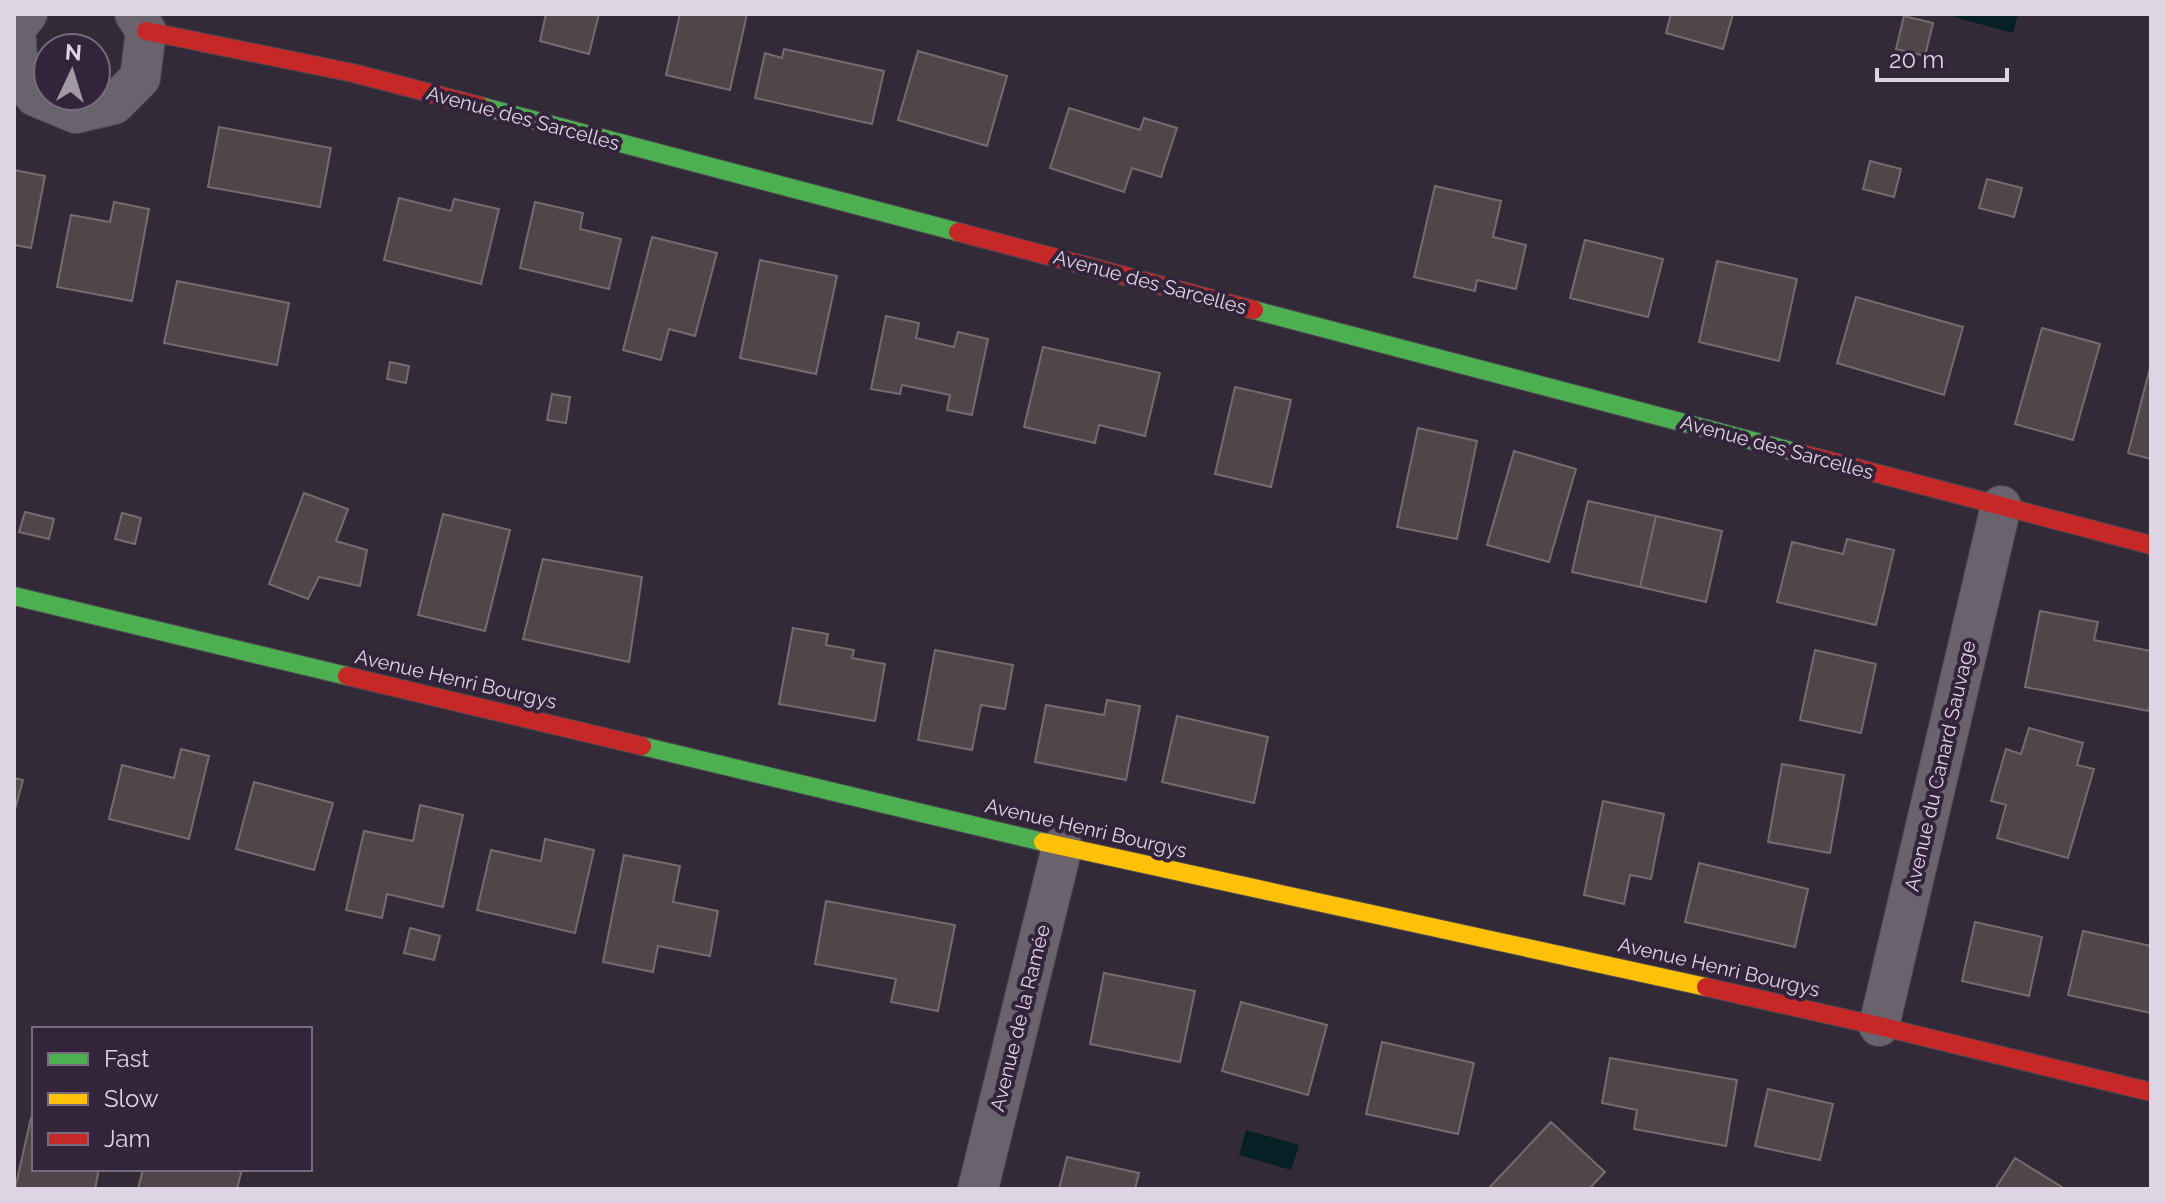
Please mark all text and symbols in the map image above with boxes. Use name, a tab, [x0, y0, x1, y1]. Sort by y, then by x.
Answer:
north arrow	[32, 32, 112, 112]
scale bar	[1877, 32, 2007, 82]
text: N	[64, 38, 83, 66]
text: 20 m	[1889, 45, 1944, 74]
street label: Avenue des Sarcelles	[424, 81, 622, 155]
street label: Avenue des Sarcelles	[1051, 245, 1249, 319]
street label: Avenue des Sarcelles	[1678, 410, 1876, 484]
street label: Avenue du Canard Sauvage	[1899, 638, 1981, 894]
street label: Avenue Henri Bourgys	[353, 644, 559, 714]
street label: Avenue Henri Bourgys	[983, 793, 1189, 863]
street label: Avenue de la Ramée	[985, 922, 1055, 1114]
street label: Avenue Henri Bourgys	[1616, 932, 1822, 1002]
legend	[32, 1027, 312, 1171]
text: Fast	[104, 1044, 149, 1073]
text: Slow	[104, 1084, 159, 1113]
text: Jam	[104, 1124, 150, 1153]

